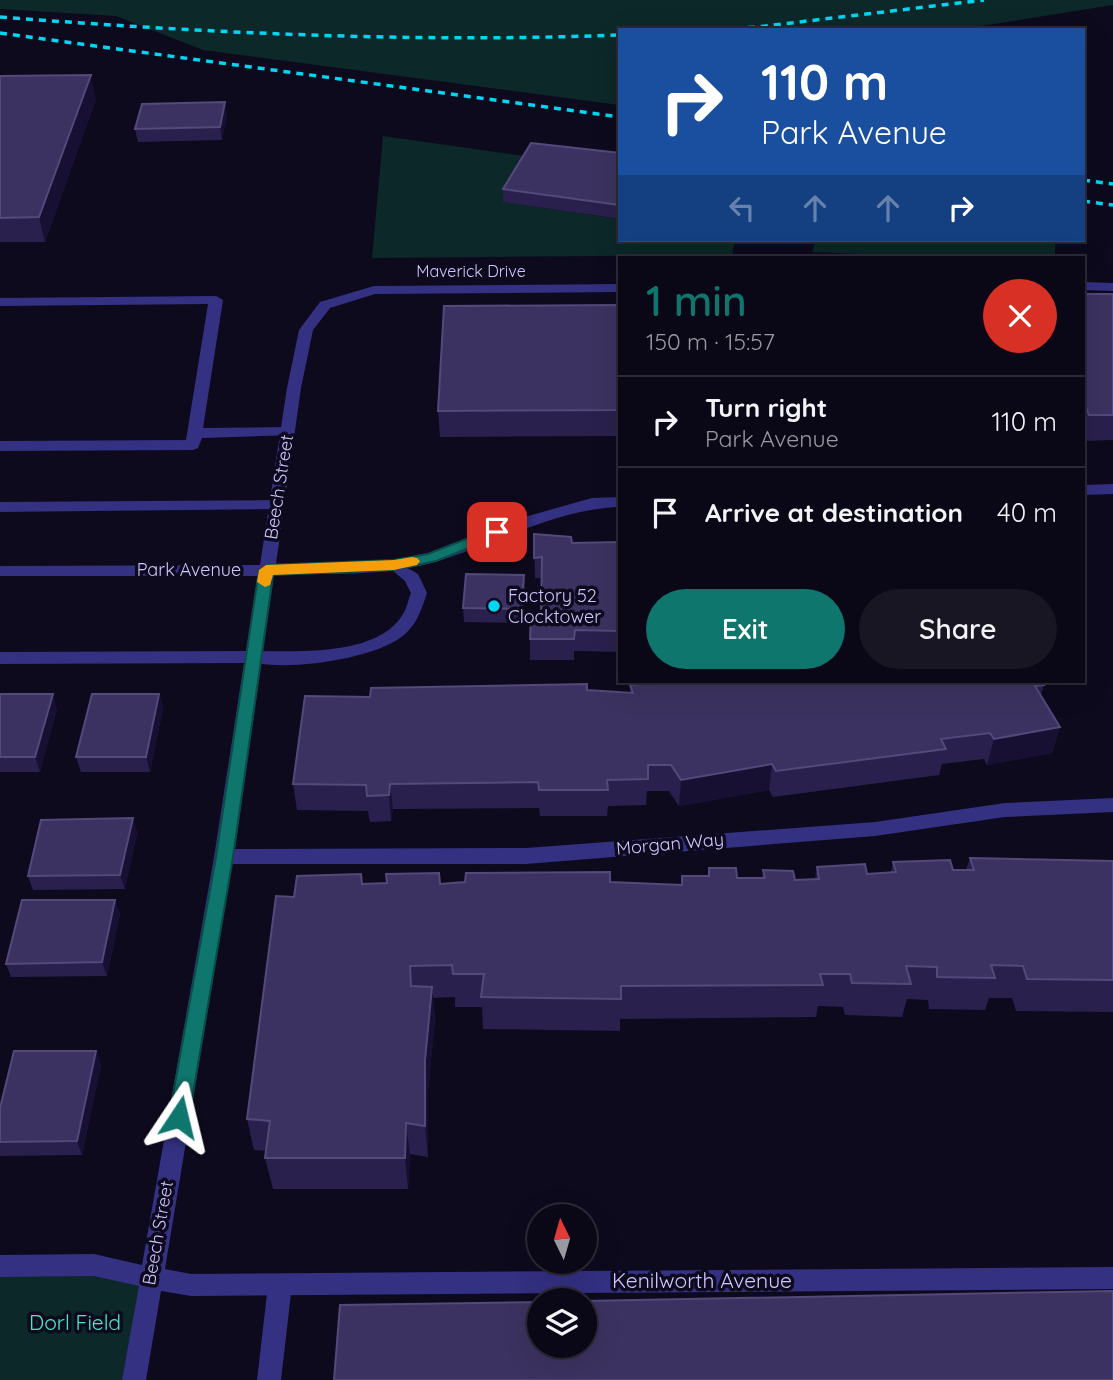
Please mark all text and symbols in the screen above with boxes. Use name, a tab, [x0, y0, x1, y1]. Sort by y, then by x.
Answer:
text: 110 m	[761, 51, 888, 112]
icon: right	[646, 56, 737, 147]
text: Park Avenue	[761, 112, 947, 152]
icon: left	[723, 189, 761, 227]
icon: ahead	[796, 189, 834, 227]
icon: ahead	[869, 189, 907, 227]
icon: right	[942, 189, 980, 227]
street label: Maverick Drive	[416, 261, 526, 281]
text: 1 min	[646, 274, 747, 327]
button: close	[983, 279, 1057, 353]
text: 150 m · 15:57	[646, 327, 775, 356]
text: Turn right	[705, 391, 827, 424]
icon: right	[646, 403, 684, 441]
text: 110 m	[991, 405, 1057, 438]
text: Park Avenue	[705, 424, 839, 453]
street label: Beech Street	[259, 433, 298, 541]
icon: arrive	[646, 494, 684, 532]
text: Arrive at destination	[705, 496, 963, 529]
text: 40 m	[997, 496, 1057, 529]
pin	[467, 502, 527, 562]
icon: arrive	[478, 513, 516, 551]
street label: Park Avenue	[137, 558, 241, 581]
place label: Factory 52 Clocktower	[508, 584, 601, 628]
button: Exit	[646, 589, 845, 669]
button: Share	[859, 589, 1057, 669]
marker: Factory 52 Clocktower	[486, 598, 502, 614]
street label: Morgan Way	[615, 827, 725, 860]
position arrow	[142, 1080, 216, 1154]
street label: Beech Street	[137, 1179, 178, 1287]
north arrow	[527, 1204, 597, 1274]
map controls	[527, 1204, 597, 1358]
street label: Kenilworth Avenue	[612, 1267, 792, 1293]
button: layers	[527, 1288, 597, 1358]
park label: Dorl Field	[29, 1309, 121, 1335]

